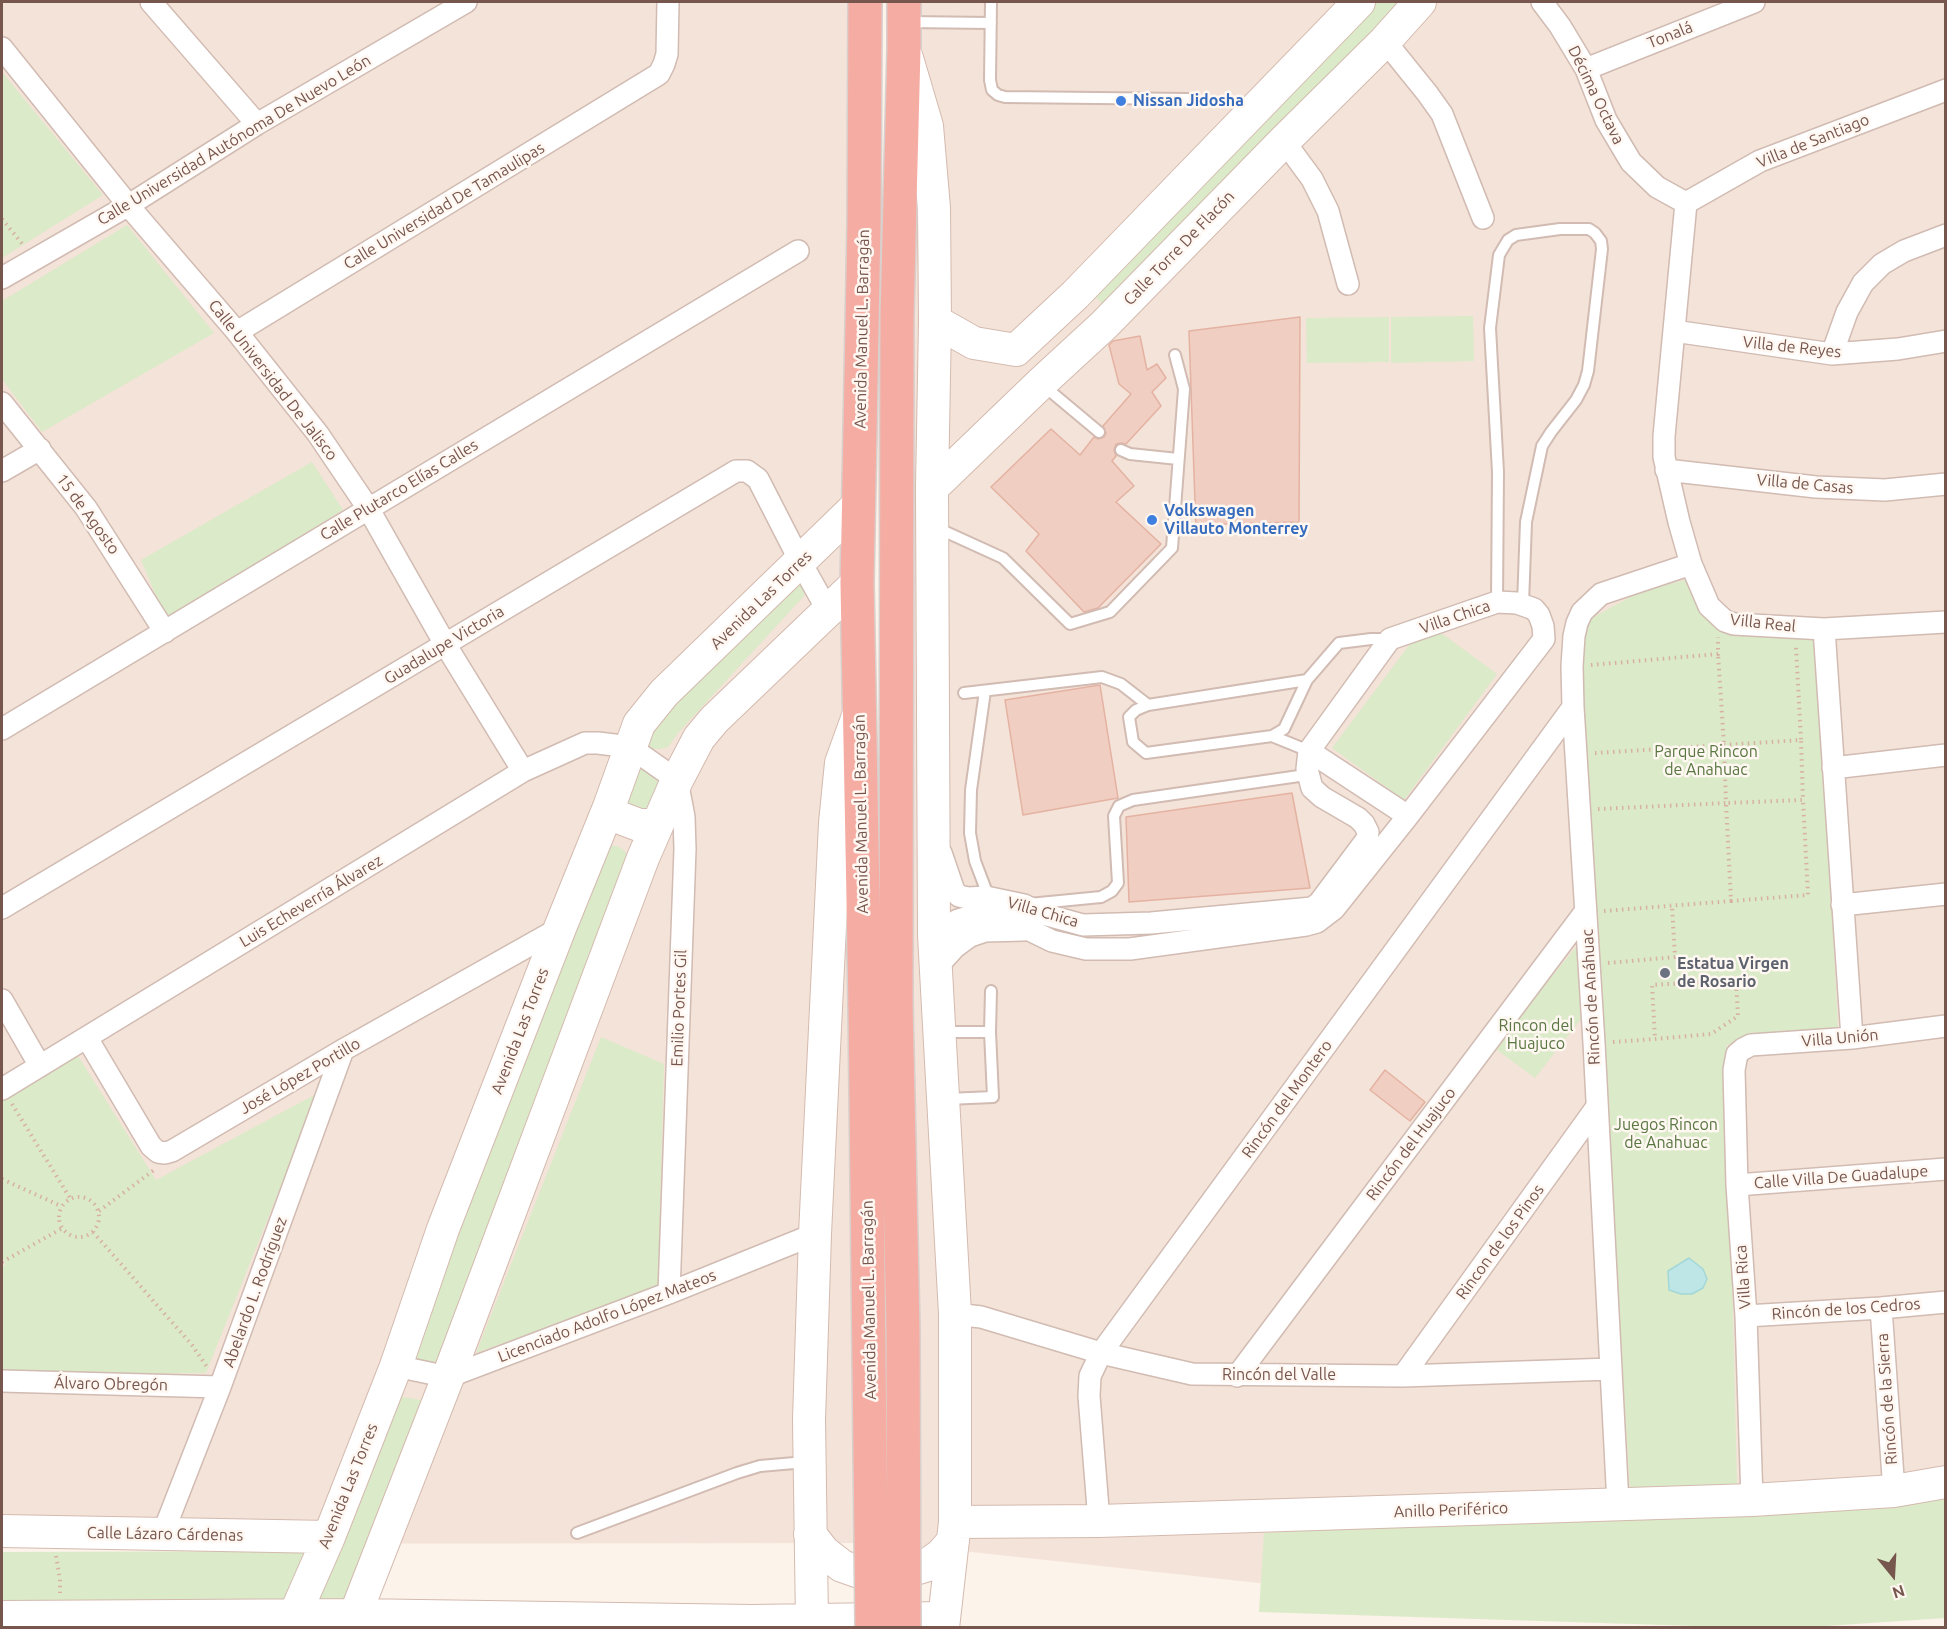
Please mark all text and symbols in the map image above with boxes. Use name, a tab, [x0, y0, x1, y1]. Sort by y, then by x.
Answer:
street label: Tonalá	[1644, 17, 1696, 53]
street label: Décima Octava	[1564, 42, 1628, 148]
street label: Calle Universidad Autónoma De Nuevo León	[94, 50, 374, 230]
place label: Nissan Jidosha	[1133, 91, 1244, 111]
marker: Nissan Jidosha	[1114, 94, 1128, 108]
street label: Villa de Santiago	[1754, 110, 1872, 172]
street label: Calle Universidad De Tamaulipas	[340, 138, 548, 274]
street label: Calle Torre De Flacón	[1119, 187, 1239, 309]
street label: Avenida Manuel L. Barragán	[851, 229, 873, 429]
street label: Calle Universidad De Jalisco	[204, 296, 342, 464]
street label: Villa de Reyes	[1742, 332, 1842, 362]
street label: Calle Plutarco Elías Calles	[317, 435, 481, 545]
street label: 15 de Agosto	[52, 470, 124, 558]
street label: Villa de Casas	[1756, 470, 1854, 498]
place label: Volkswagen Villauto Monterrey	[1164, 501, 1308, 539]
marker: Volkswagen Villauto Monterrey	[1145, 513, 1159, 527]
street label: Avenida Las Torres	[706, 547, 816, 653]
street label: Villa Chica	[1417, 596, 1493, 638]
street label: Guadalupe Victoria	[381, 602, 507, 688]
street label: Villa Real	[1729, 610, 1797, 636]
street label: Avenida Manuel L. Barragán	[850, 714, 872, 914]
park label: Parque Rincon de Anahuac	[1654, 742, 1758, 780]
street label: Luis Echeverría Álvarez	[236, 851, 386, 951]
street label: Villa Chica	[1005, 893, 1081, 931]
street label: Rincón de Anáhuac	[1578, 929, 1604, 1065]
street label: Emilio Portes Gil	[667, 949, 691, 1067]
place label: Estatua Virgen de Rosario	[1677, 954, 1789, 992]
street label: Avenida Las Torres	[487, 965, 553, 1097]
marker: Estatua Virgen de Rosario	[1658, 966, 1672, 980]
park label: Rincon del Huajuco	[1499, 1016, 1573, 1054]
street label: Villa Unión	[1801, 1025, 1879, 1051]
street label: José López Portillo	[236, 1034, 364, 1118]
street label: Rincón del Montero	[1238, 1036, 1336, 1162]
street label: Rincón del Huajuco	[1362, 1084, 1460, 1204]
park label: Juegos Rincon de Anahuac	[1614, 1115, 1718, 1153]
street label: Calle Villa De Guadalupe	[1753, 1161, 1929, 1193]
street label: Rincon de los Pinos	[1452, 1181, 1548, 1303]
street label: Avenida Manuel L. Barragán	[858, 1200, 880, 1400]
street label: Abelardo L. Rodríguez	[219, 1214, 291, 1370]
street label: Villa Rica	[1731, 1244, 1755, 1310]
street label: Licenciado Adolfo López Mateos	[495, 1265, 719, 1367]
street label: Rincón de los Cedros	[1771, 1294, 1921, 1324]
street label: Rincón de la Sierra	[1873, 1333, 1901, 1465]
street label: Rincón del Valle	[1222, 1365, 1336, 1385]
street label: Álvaro Obregón	[54, 1373, 168, 1395]
street label: Avenida Las Torres	[314, 1421, 382, 1551]
street label: Anillo Periférico	[1393, 1498, 1509, 1522]
street label: Calle Lázaro Cárdenas	[87, 1523, 243, 1545]
north arrow	[1863, 1545, 1923, 1605]
text: N	[1890, 1582, 1907, 1603]

